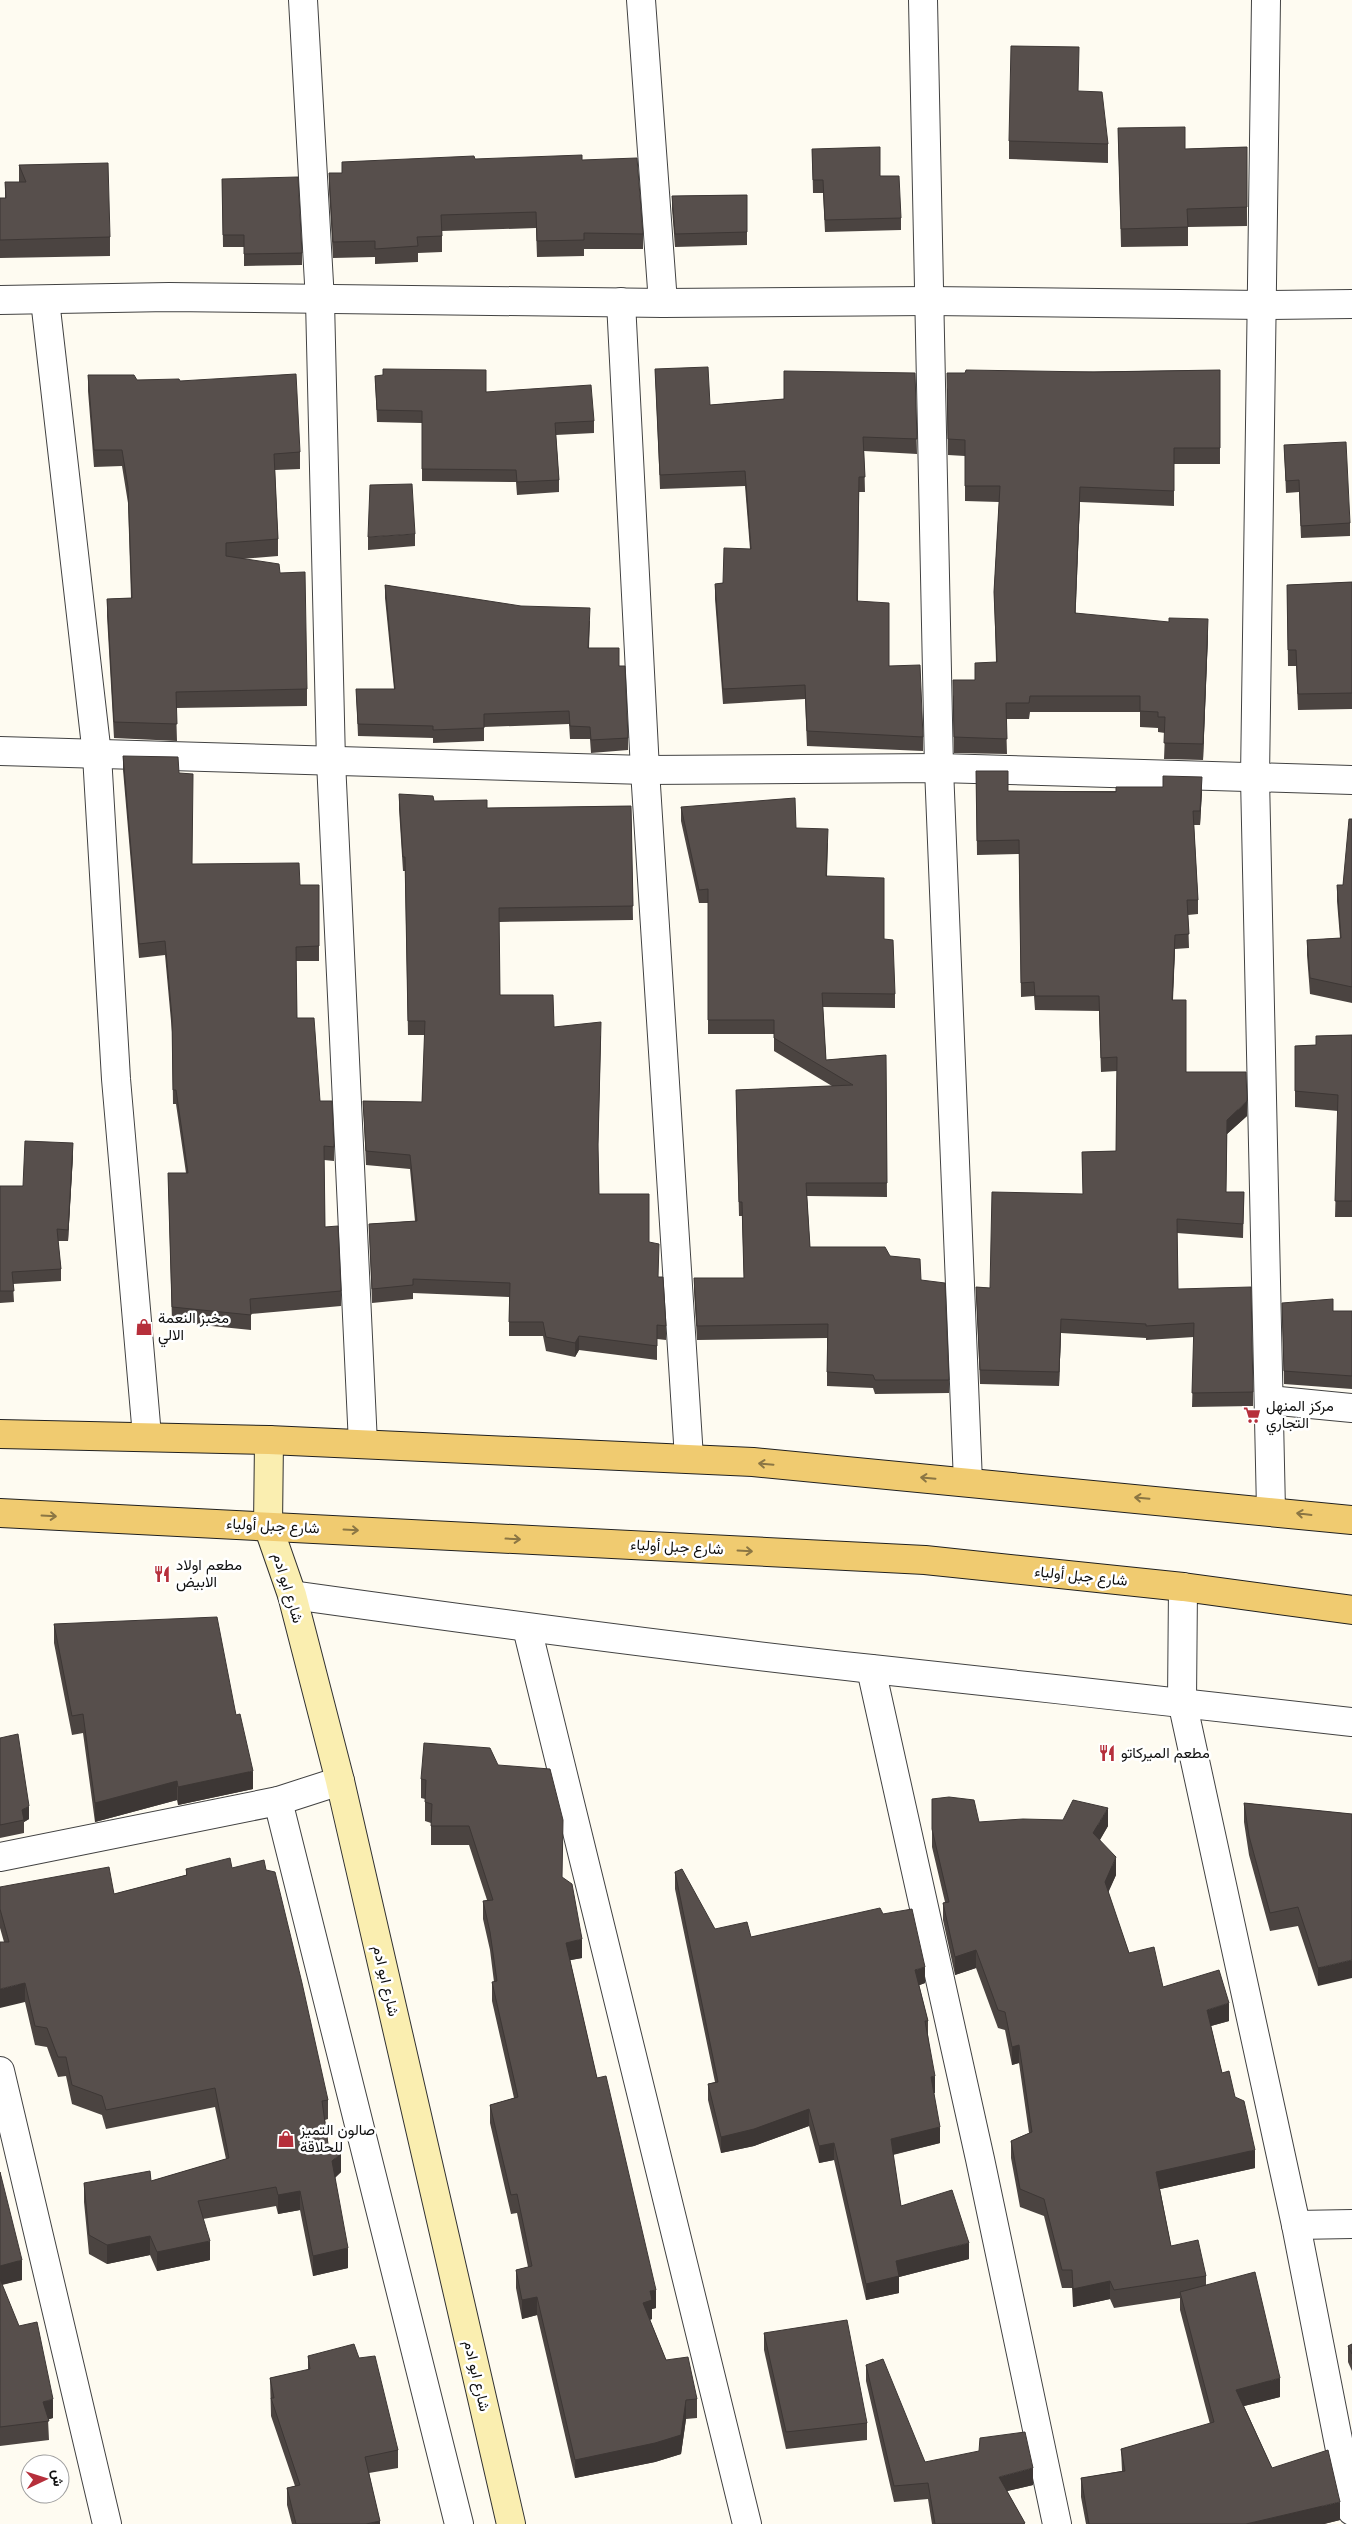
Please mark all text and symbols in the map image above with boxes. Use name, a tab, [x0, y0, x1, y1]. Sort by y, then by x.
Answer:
place label: مخبز النعمة الالي	[158, 1308, 229, 1348]
shop icon: مخبز النعمة الالي	[134, 1317, 154, 1337]
place label: مركز المنهل التجاري	[1266, 1396, 1334, 1436]
supermarket icon: مركز المنهل التجاري	[1242, 1405, 1262, 1425]
one-way arrow	[758, 1459, 774, 1468]
one-way arrow	[920, 1474, 936, 1483]
one-way arrow	[1134, 1494, 1150, 1503]
one-way arrow	[1296, 1509, 1312, 1519]
one-way arrow	[40, 1511, 56, 1520]
street label: شارع جبل أولياء	[226, 1514, 320, 1541]
one-way arrow	[343, 1526, 359, 1535]
one-way arrow	[505, 1534, 521, 1543]
street label: شارع جبل أولياء	[630, 1535, 724, 1562]
one-way arrow	[737, 1546, 753, 1555]
street label: شارع ابو ادم	[265, 1550, 308, 1627]
place label: مطعم اولاد الابيض	[176, 1555, 242, 1595]
street label: شارع جبل أولياء	[1033, 1561, 1129, 1594]
restaurant icon: مطعم اولاد الابيض	[152, 1564, 172, 1584]
restaurant icon: مطعم الميركاتو	[1097, 1743, 1117, 1763]
place label: مطعم الميركاتو	[1121, 1743, 1210, 1766]
street label: شارع ابو ادم	[365, 1943, 404, 2019]
place label: صالون التميز للحلاقة	[299, 2120, 375, 2160]
shop icon: صالون التميز للحلاقة	[276, 2129, 296, 2149]
street label: شارع ابو ادم	[456, 2338, 495, 2414]
north arrow	[20, 2454, 70, 2504]
text: ش	[44, 2469, 68, 2488]

